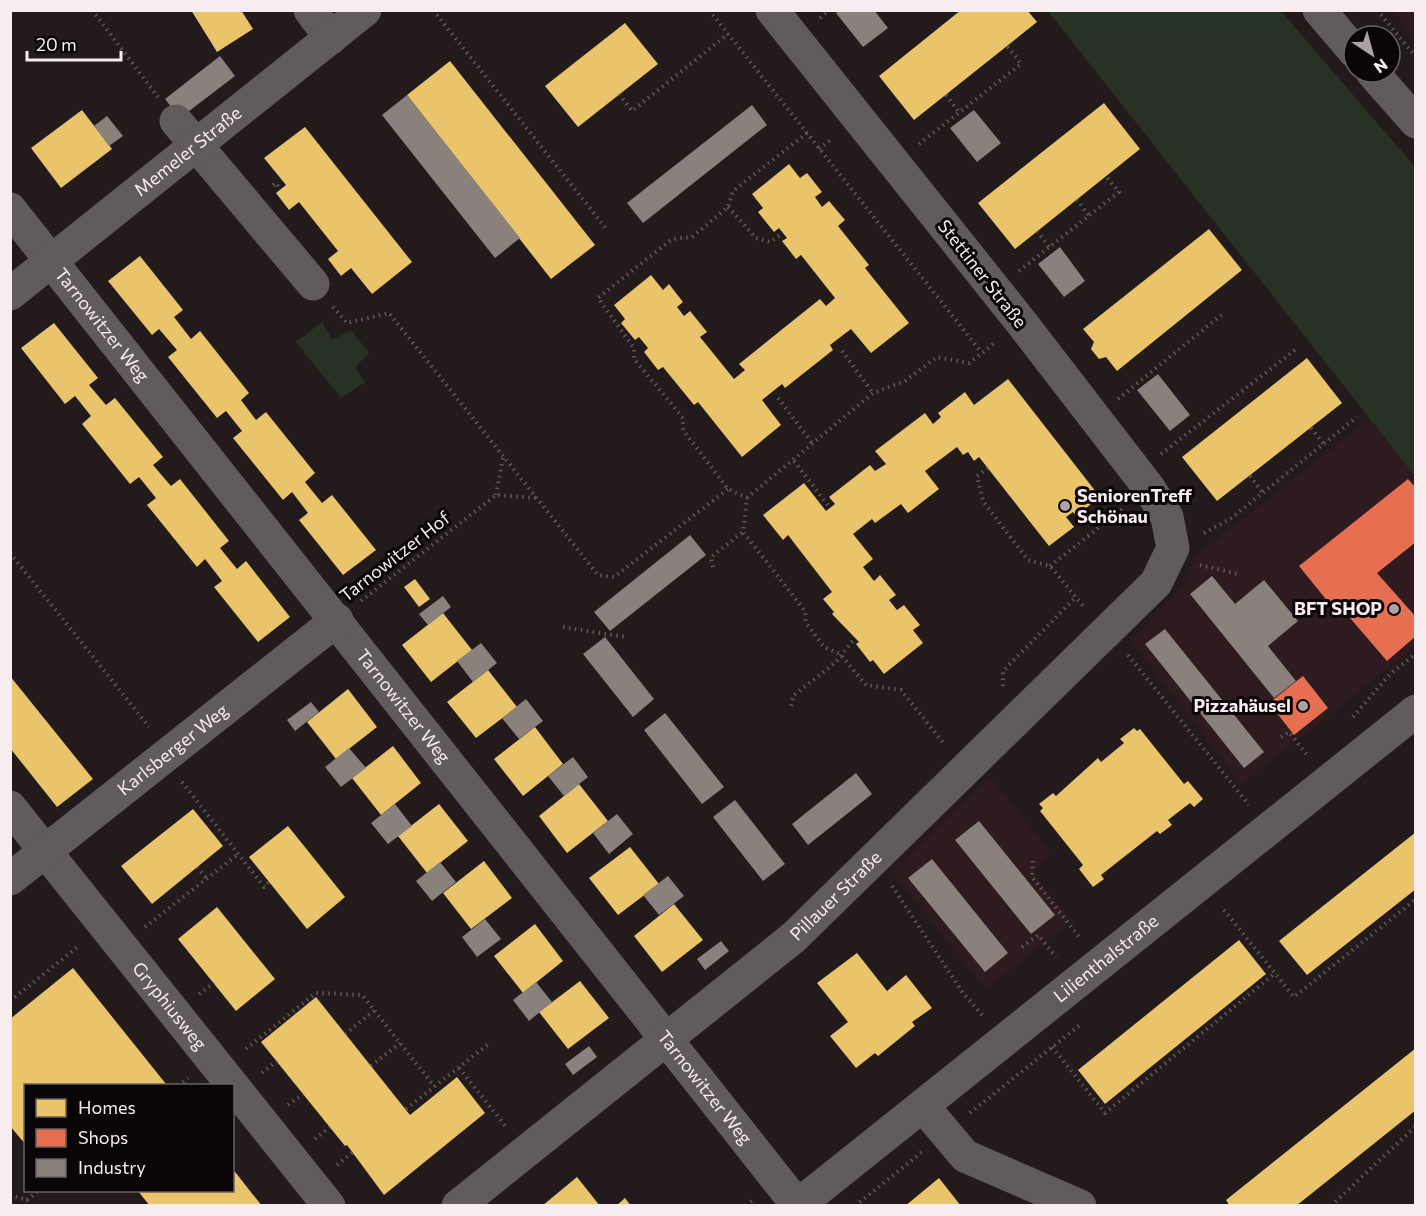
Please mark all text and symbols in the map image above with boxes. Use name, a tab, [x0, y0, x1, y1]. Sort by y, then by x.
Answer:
scale bar	[27, 24, 122, 62]
north arrow	[1342, 24, 1402, 84]
text: 20 m	[36, 33, 77, 55]
text: N	[1371, 55, 1392, 78]
street label: Memeler Straße	[129, 101, 246, 200]
street label: Stettiner Straße	[934, 215, 1032, 332]
street label: Tarnowitzer Weg	[51, 263, 155, 386]
place label: SeniorenTreff Schönau	[1077, 484, 1193, 527]
marker: SeniorenTreff Schönau	[1058, 499, 1072, 513]
street label: Tarnowitzer Hof	[335, 506, 455, 606]
place label: BFT SHOP	[1294, 597, 1382, 619]
marker: BFT SHOP	[1387, 602, 1401, 616]
street label: Tarnowitzer Weg	[352, 644, 456, 767]
place label: Pizzahäusel	[1193, 694, 1291, 716]
street label: Karlsberger Weg	[113, 698, 232, 800]
marker: Pizzahäusel	[1296, 699, 1310, 713]
street label: Pillauer Straße	[785, 846, 886, 945]
street label: Lilienthalstraße	[1049, 909, 1163, 1007]
street label: Gryphiusweg	[128, 957, 212, 1054]
street label: Tarnowitzer Weg	[653, 1026, 757, 1149]
legend	[24, 1084, 234, 1192]
text: Homes	[78, 1096, 136, 1118]
text: Shops	[78, 1126, 128, 1148]
text: Industry	[78, 1156, 146, 1178]

